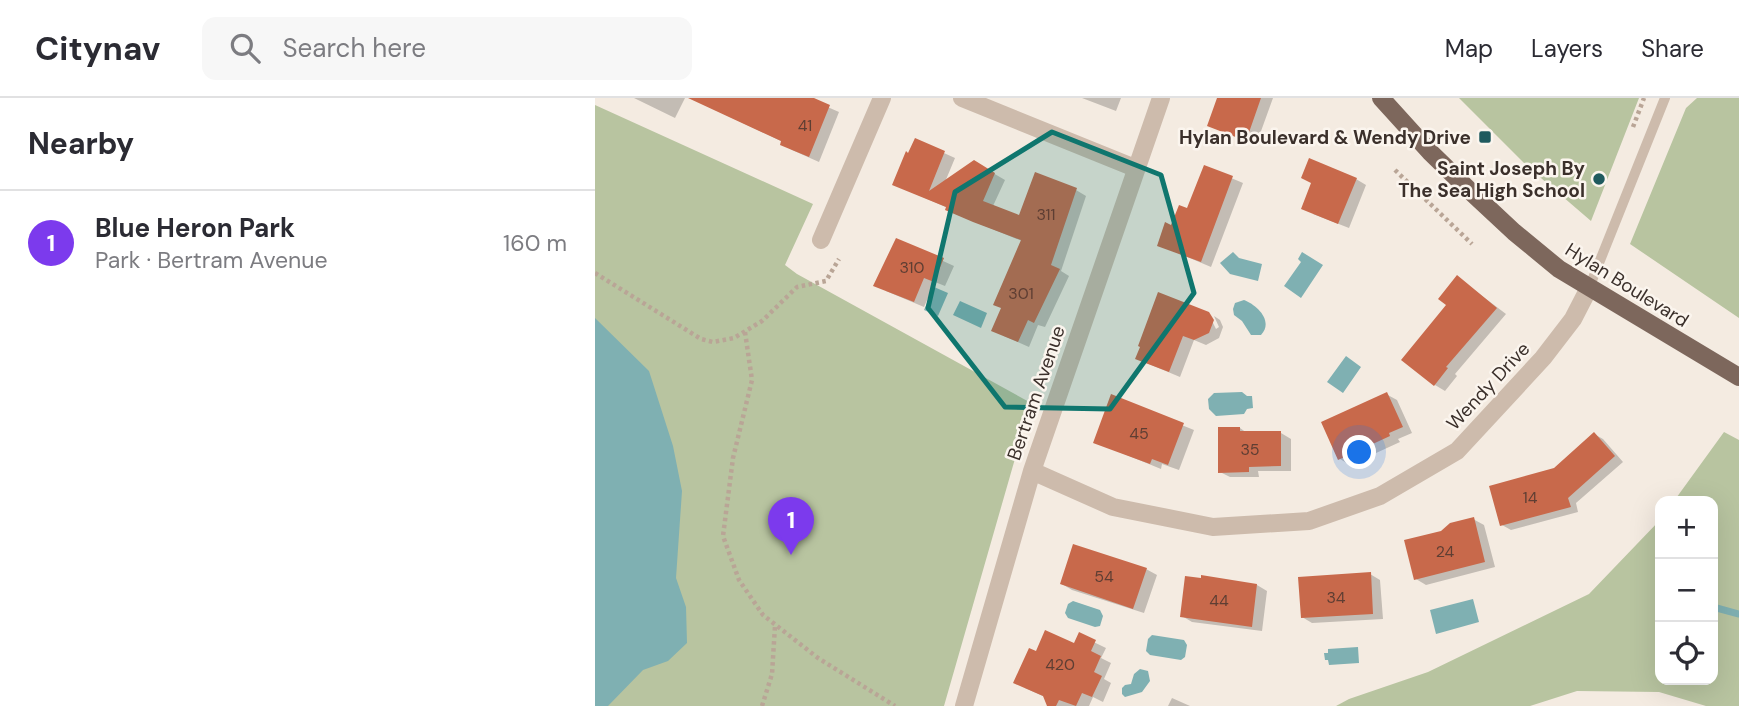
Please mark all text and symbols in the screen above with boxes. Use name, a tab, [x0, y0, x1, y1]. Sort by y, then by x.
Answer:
search box	[202, 17, 692, 80]
text: Citynav	[35, 27, 160, 70]
icon: search	[226, 29, 264, 67]
text: Search here	[282, 31, 426, 65]
text: Map	[1445, 33, 1493, 64]
text: Layers	[1531, 33, 1603, 64]
text: Share	[1641, 33, 1704, 64]
house number: 41	[798, 115, 812, 136]
text: Nearby	[28, 124, 134, 163]
place label: Hylan Boulevard & Wendy Drive	[1179, 125, 1471, 150]
marker: Hylan Boulevard & Wendy Drive	[1477, 129, 1493, 145]
place label: Saint Joseph By The Sea High School	[1398, 156, 1586, 203]
marker: Saint Joseph By The Sea High School	[1591, 171, 1607, 187]
house number: 311	[1036, 204, 1056, 225]
text: Blue Heron Park	[95, 211, 295, 245]
text: 1	[47, 228, 55, 258]
text: 160 m	[503, 228, 567, 258]
street label: Hylan Boulevard	[1561, 237, 1693, 333]
text: Park · Bertram Avenue	[95, 245, 327, 275]
house number: 310	[899, 257, 925, 278]
house number: 301	[1008, 283, 1034, 304]
street label: Bertram Avenue	[1001, 322, 1071, 464]
street label: Wendy Drive	[1441, 337, 1535, 435]
house number: 45	[1129, 423, 1149, 444]
your location	[1342, 435, 1376, 469]
house number: 35	[1240, 439, 1260, 460]
house number: 14	[1523, 487, 1538, 508]
map controls	[1655, 496, 1718, 685]
button: +	[1655, 496, 1718, 559]
pin: 1	[768, 497, 814, 555]
house number: 24	[1436, 541, 1455, 562]
button: −	[1655, 559, 1718, 622]
house number: 54	[1094, 566, 1114, 587]
house number: 34	[1326, 587, 1346, 608]
house number: 44	[1209, 590, 1229, 611]
button: locate	[1655, 622, 1718, 685]
house number: 420	[1045, 654, 1075, 675]

